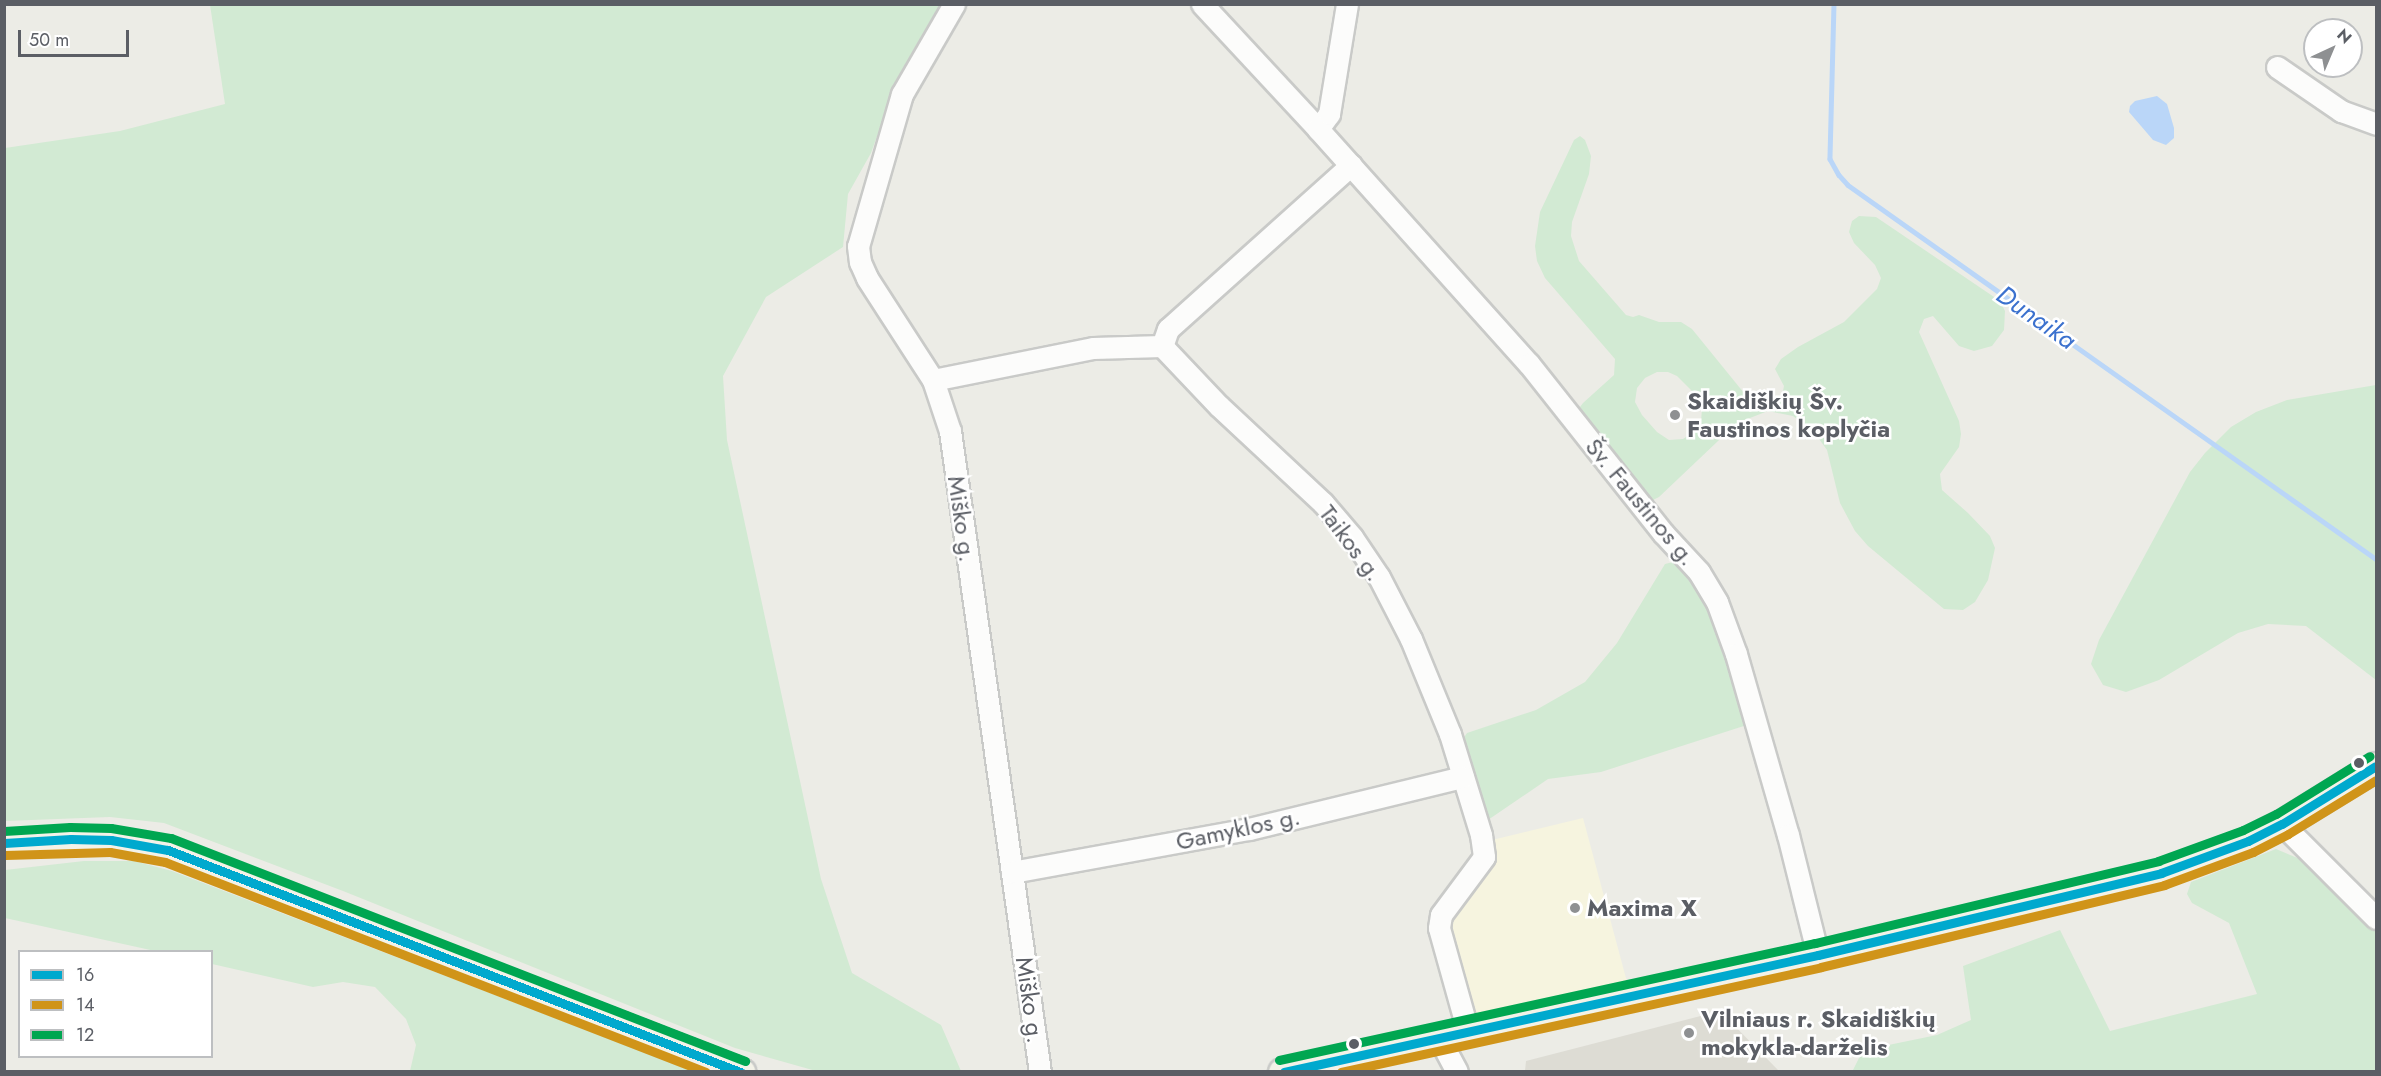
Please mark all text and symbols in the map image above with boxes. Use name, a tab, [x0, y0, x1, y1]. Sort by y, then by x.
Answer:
scale bar	[21, 18, 132, 56]
north arrow	[2303, 18, 2363, 78]
text: N	[2332, 23, 2357, 49]
text: 50 m	[29, 27, 69, 53]
water label: Dunaika	[1990, 279, 2082, 357]
place label: Skaidiškių Šv. Faustinos koplyčia	[1687, 387, 1890, 443]
marker: Skaidiškių Šv. Faustinos koplyčia	[1668, 408, 1682, 422]
street label: Šv. Faustinos g.	[1579, 433, 1703, 571]
street label: Miško g.	[942, 474, 982, 564]
street label: Taikos g.	[1313, 499, 1389, 587]
unlabelled marker	[2353, 757, 2365, 769]
street label: Gamyklos g.	[1173, 802, 1303, 856]
place label: Maxima X	[1587, 894, 1697, 922]
marker: Maxima X	[1568, 901, 1582, 915]
legend	[18, 950, 213, 1058]
street label: Miško g.	[1010, 955, 1050, 1045]
text: 16	[76, 962, 94, 988]
text: 14	[76, 992, 95, 1018]
place label: Vilniaus r. Skaidiškių mokykla-darželis	[1701, 1005, 1935, 1061]
text: 12	[76, 1022, 94, 1048]
marker: Vilniaus r. Skaidiškių mokykla-darželis	[1682, 1026, 1696, 1040]
unlabelled marker	[1348, 1038, 1360, 1050]

